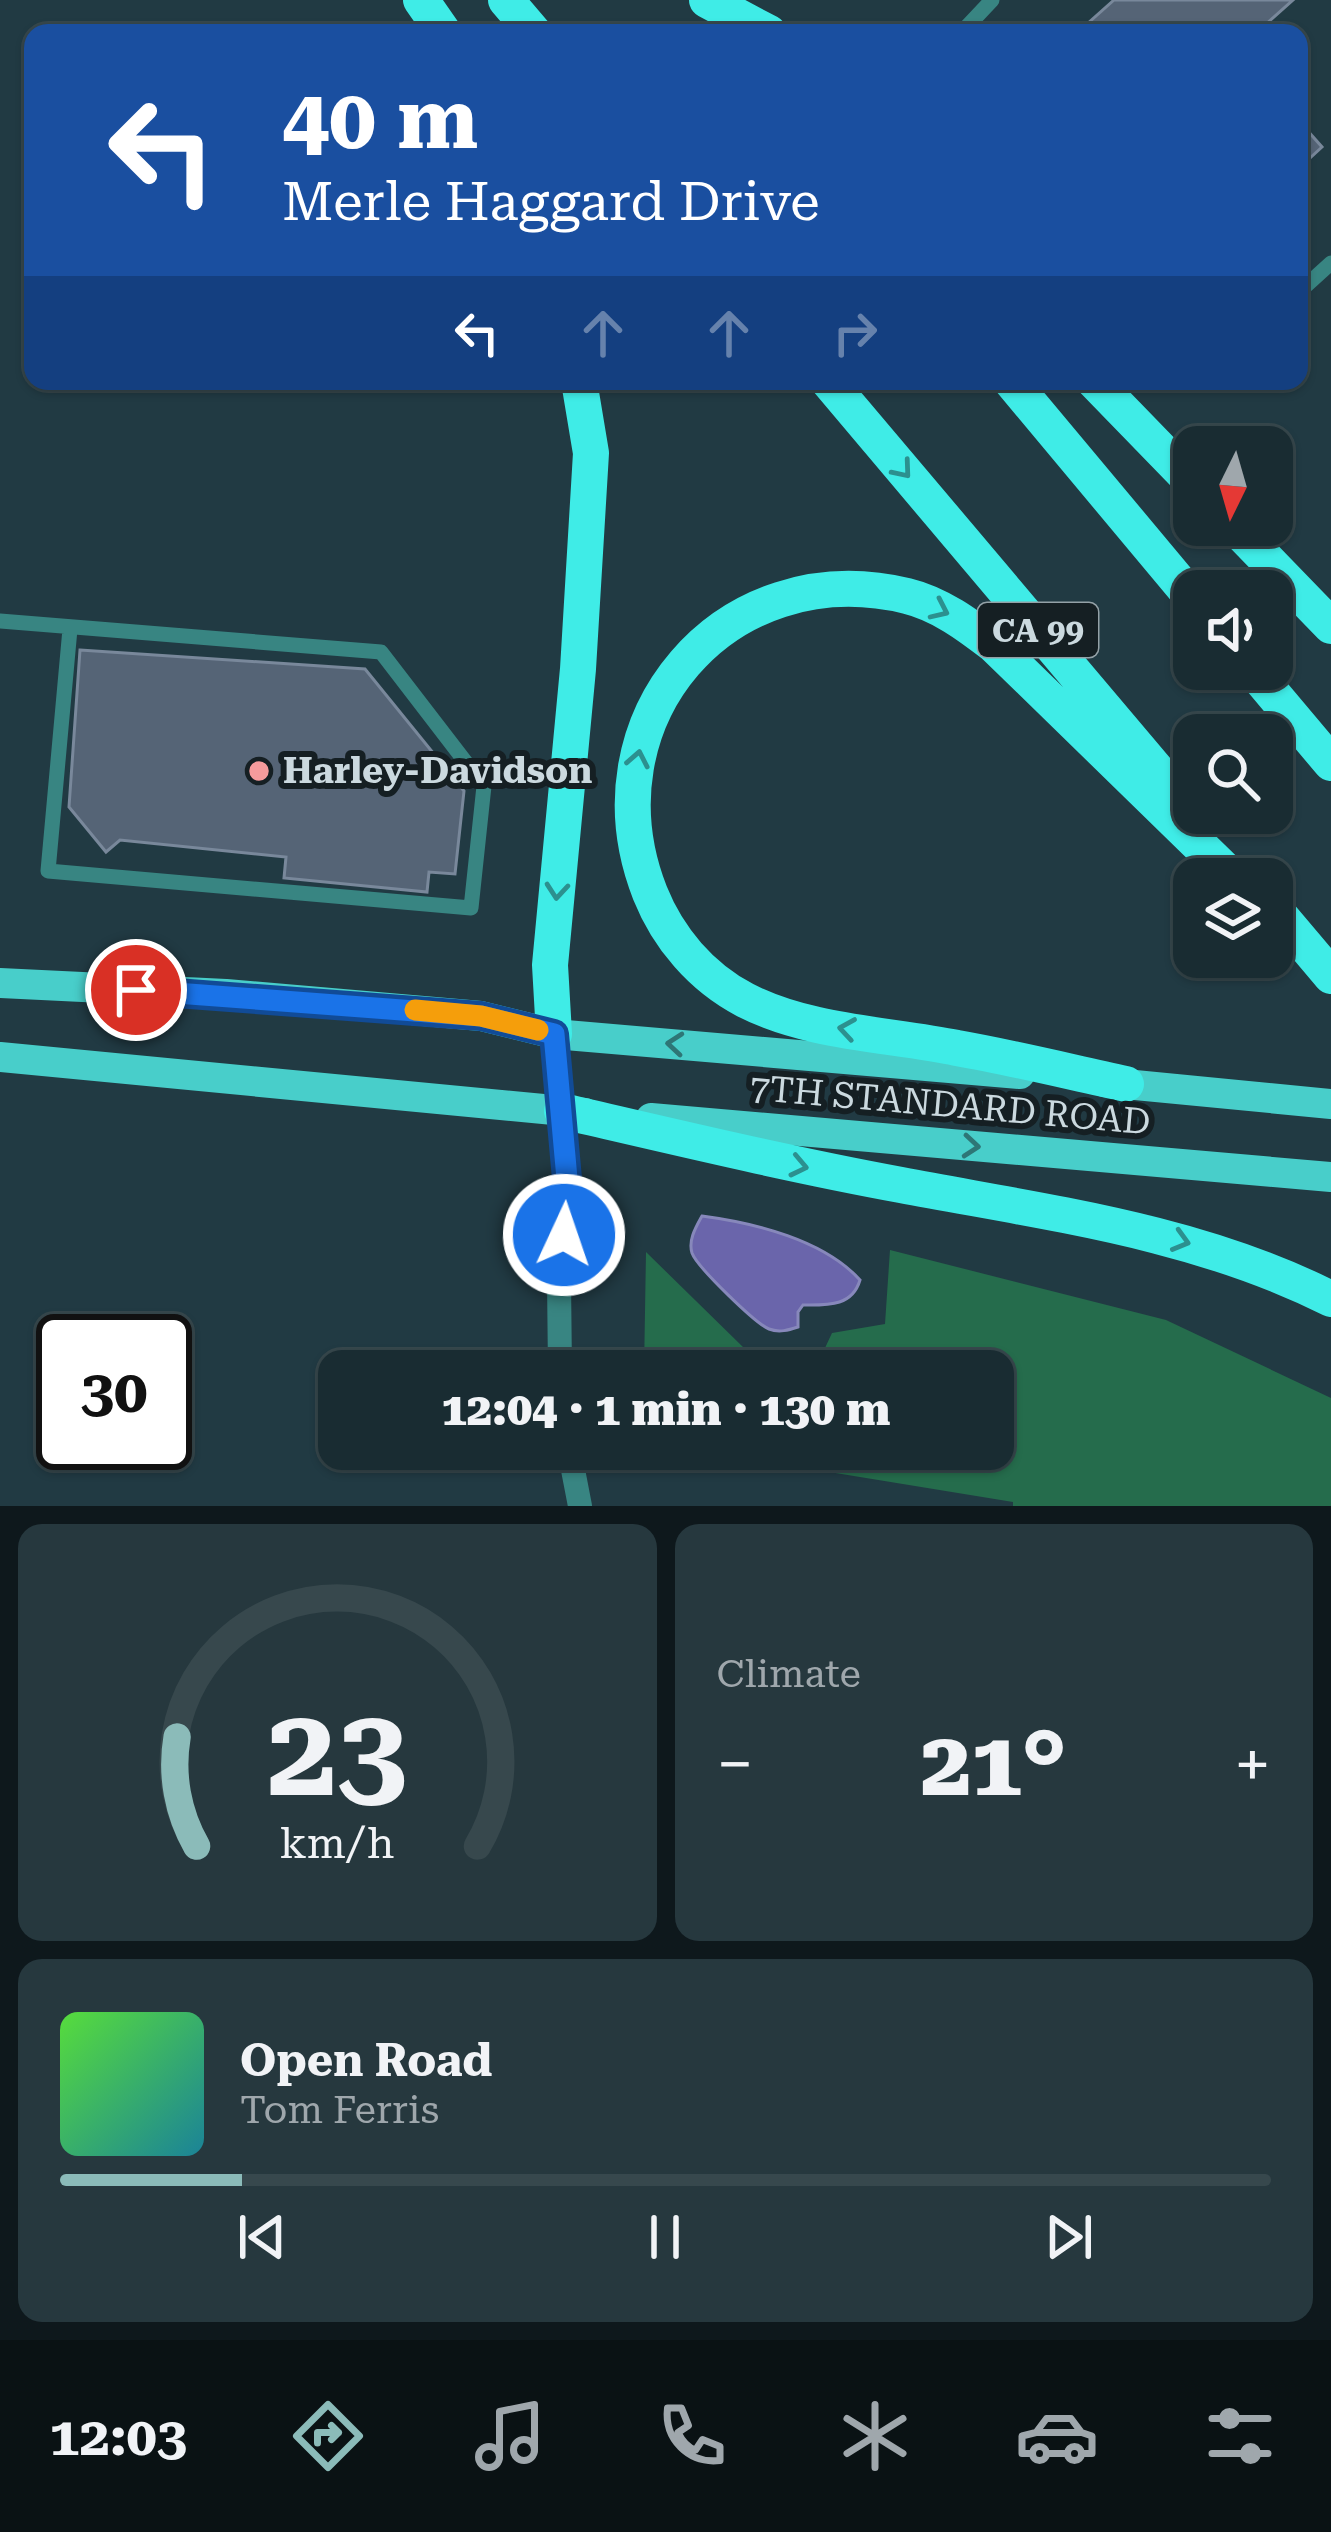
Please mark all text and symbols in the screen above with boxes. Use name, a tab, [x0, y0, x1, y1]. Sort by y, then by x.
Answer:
text: 40 m	[282, 70, 478, 168]
icon: left	[84, 72, 240, 228]
text: Merle Haggard Drive	[282, 170, 820, 233]
icon: left	[444, 300, 510, 366]
icon: ahead	[570, 300, 636, 366]
icon: ahead	[696, 300, 762, 366]
icon: right	[822, 300, 888, 366]
north arrow	[1173, 426, 1293, 546]
map controls	[1173, 426, 1293, 978]
one-way arrow	[889, 456, 911, 478]
button: sound	[1173, 570, 1293, 690]
one-way arrow	[928, 596, 949, 619]
road number: CA 99	[978, 603, 1098, 657]
button: search	[1173, 714, 1293, 834]
one-way arrow	[624, 749, 650, 769]
place label: Harley-Davidson	[283, 750, 593, 792]
marker: Harley-Davidson	[246, 758, 272, 784]
button: layers	[1173, 858, 1293, 978]
one-way arrow	[545, 882, 570, 901]
pin	[85, 939, 187, 1041]
icon: arrive	[103, 957, 169, 1023]
one-way arrow	[837, 1018, 857, 1043]
one-way arrow	[665, 1032, 684, 1058]
street label: 7TH STANDARD ROAD	[748, 1067, 1152, 1143]
one-way arrow	[962, 1133, 981, 1158]
one-way arrow	[788, 1152, 808, 1178]
position arrow	[501, 1172, 627, 1298]
one-way arrow	[1170, 1226, 1191, 1251]
speed limit sign: 30	[36, 1314, 192, 1470]
text: 12:04 · 1 min · 130 m	[442, 1383, 890, 1436]
text: Climate	[717, 1651, 861, 1697]
text: 23	[267, 1679, 407, 1825]
text: 21°	[921, 1712, 1067, 1817]
text: −	[717, 1726, 753, 1803]
text: +	[1234, 1726, 1271, 1803]
text: km/h	[280, 1817, 395, 1867]
text: Open Road	[240, 2034, 492, 2087]
text: Tom Ferris	[240, 2087, 439, 2133]
icon: previous	[229, 2204, 295, 2270]
icon: pause	[632, 2204, 698, 2270]
icon: next	[1036, 2204, 1102, 2270]
icon: directions	[286, 2394, 370, 2478]
icon: music	[468, 2394, 552, 2478]
icon: phone	[650, 2394, 734, 2478]
icon: climate	[833, 2394, 917, 2478]
icon: car	[1015, 2394, 1099, 2478]
icon: filters	[1198, 2394, 1282, 2478]
text: 12:03	[49, 2405, 187, 2468]

